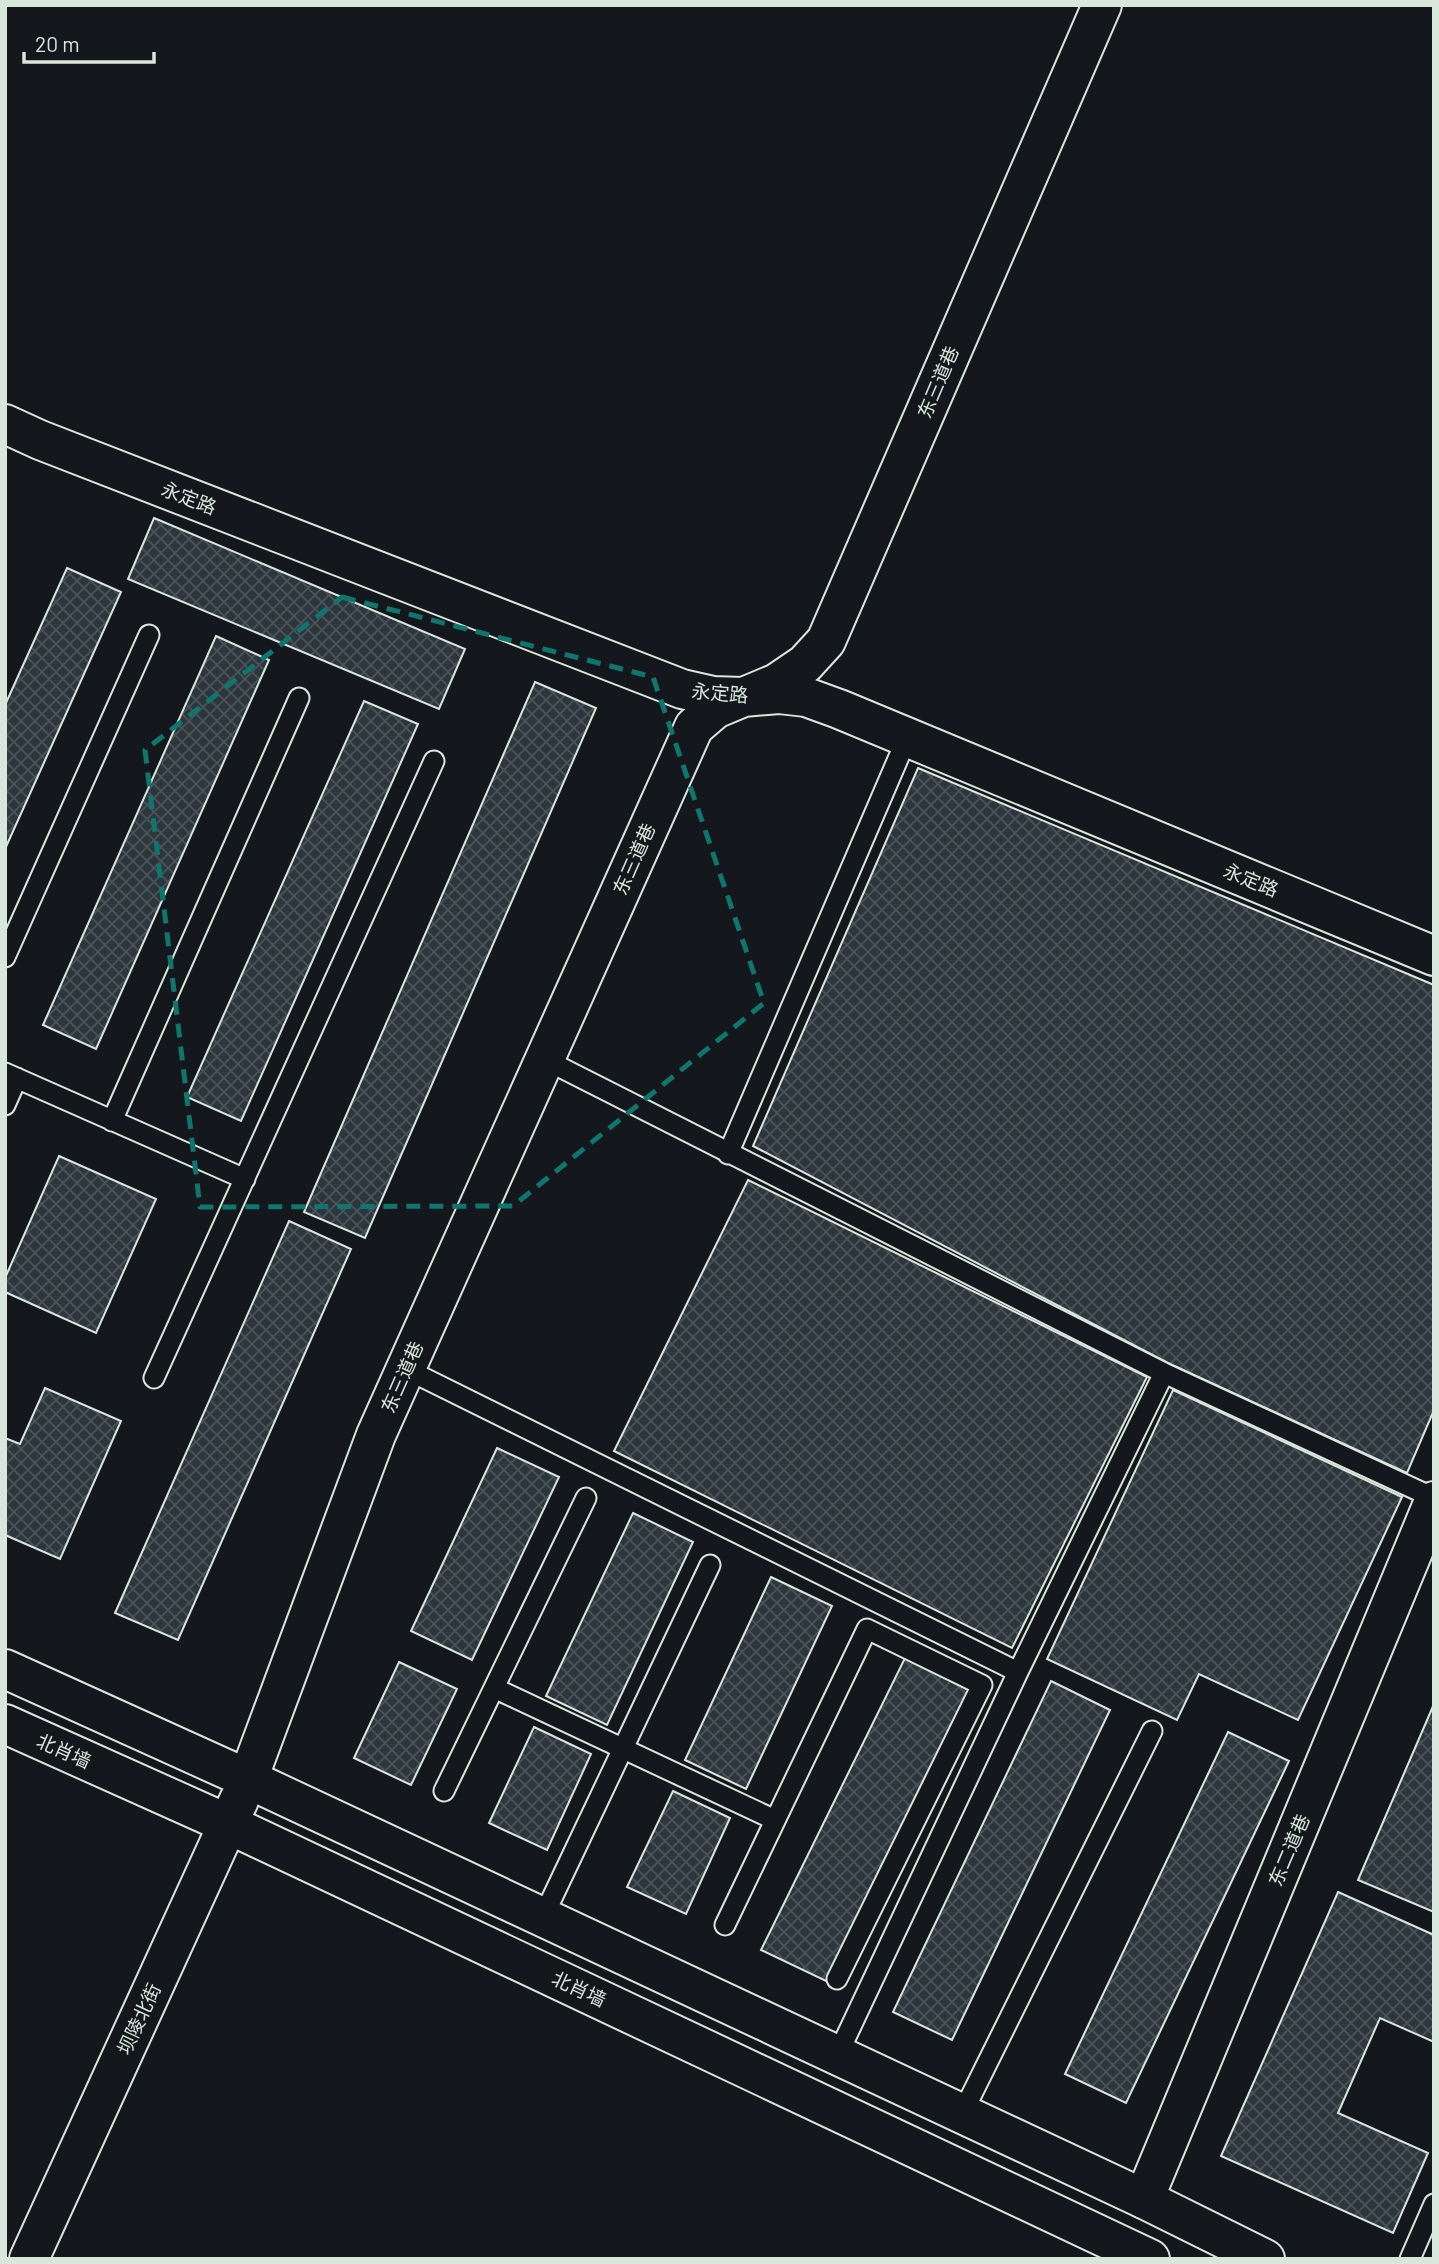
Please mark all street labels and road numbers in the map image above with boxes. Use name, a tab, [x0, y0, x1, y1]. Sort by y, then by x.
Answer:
street label: 东三道巷	[912, 342, 963, 421]
street label: 永定路	[158, 477, 220, 518]
street label: 永定路	[691, 679, 749, 706]
street label: 东三道巷	[608, 819, 660, 898]
street label: 永定路	[1220, 858, 1282, 901]
street label: 东三道巷	[376, 1337, 428, 1416]
street label: 北肖墙	[33, 1728, 95, 1773]
street label: 东二道巷	[1263, 1810, 1314, 1889]
street label: 北肖墙	[549, 1966, 610, 2011]
street label: 坝陵北街	[112, 1979, 165, 2058]

